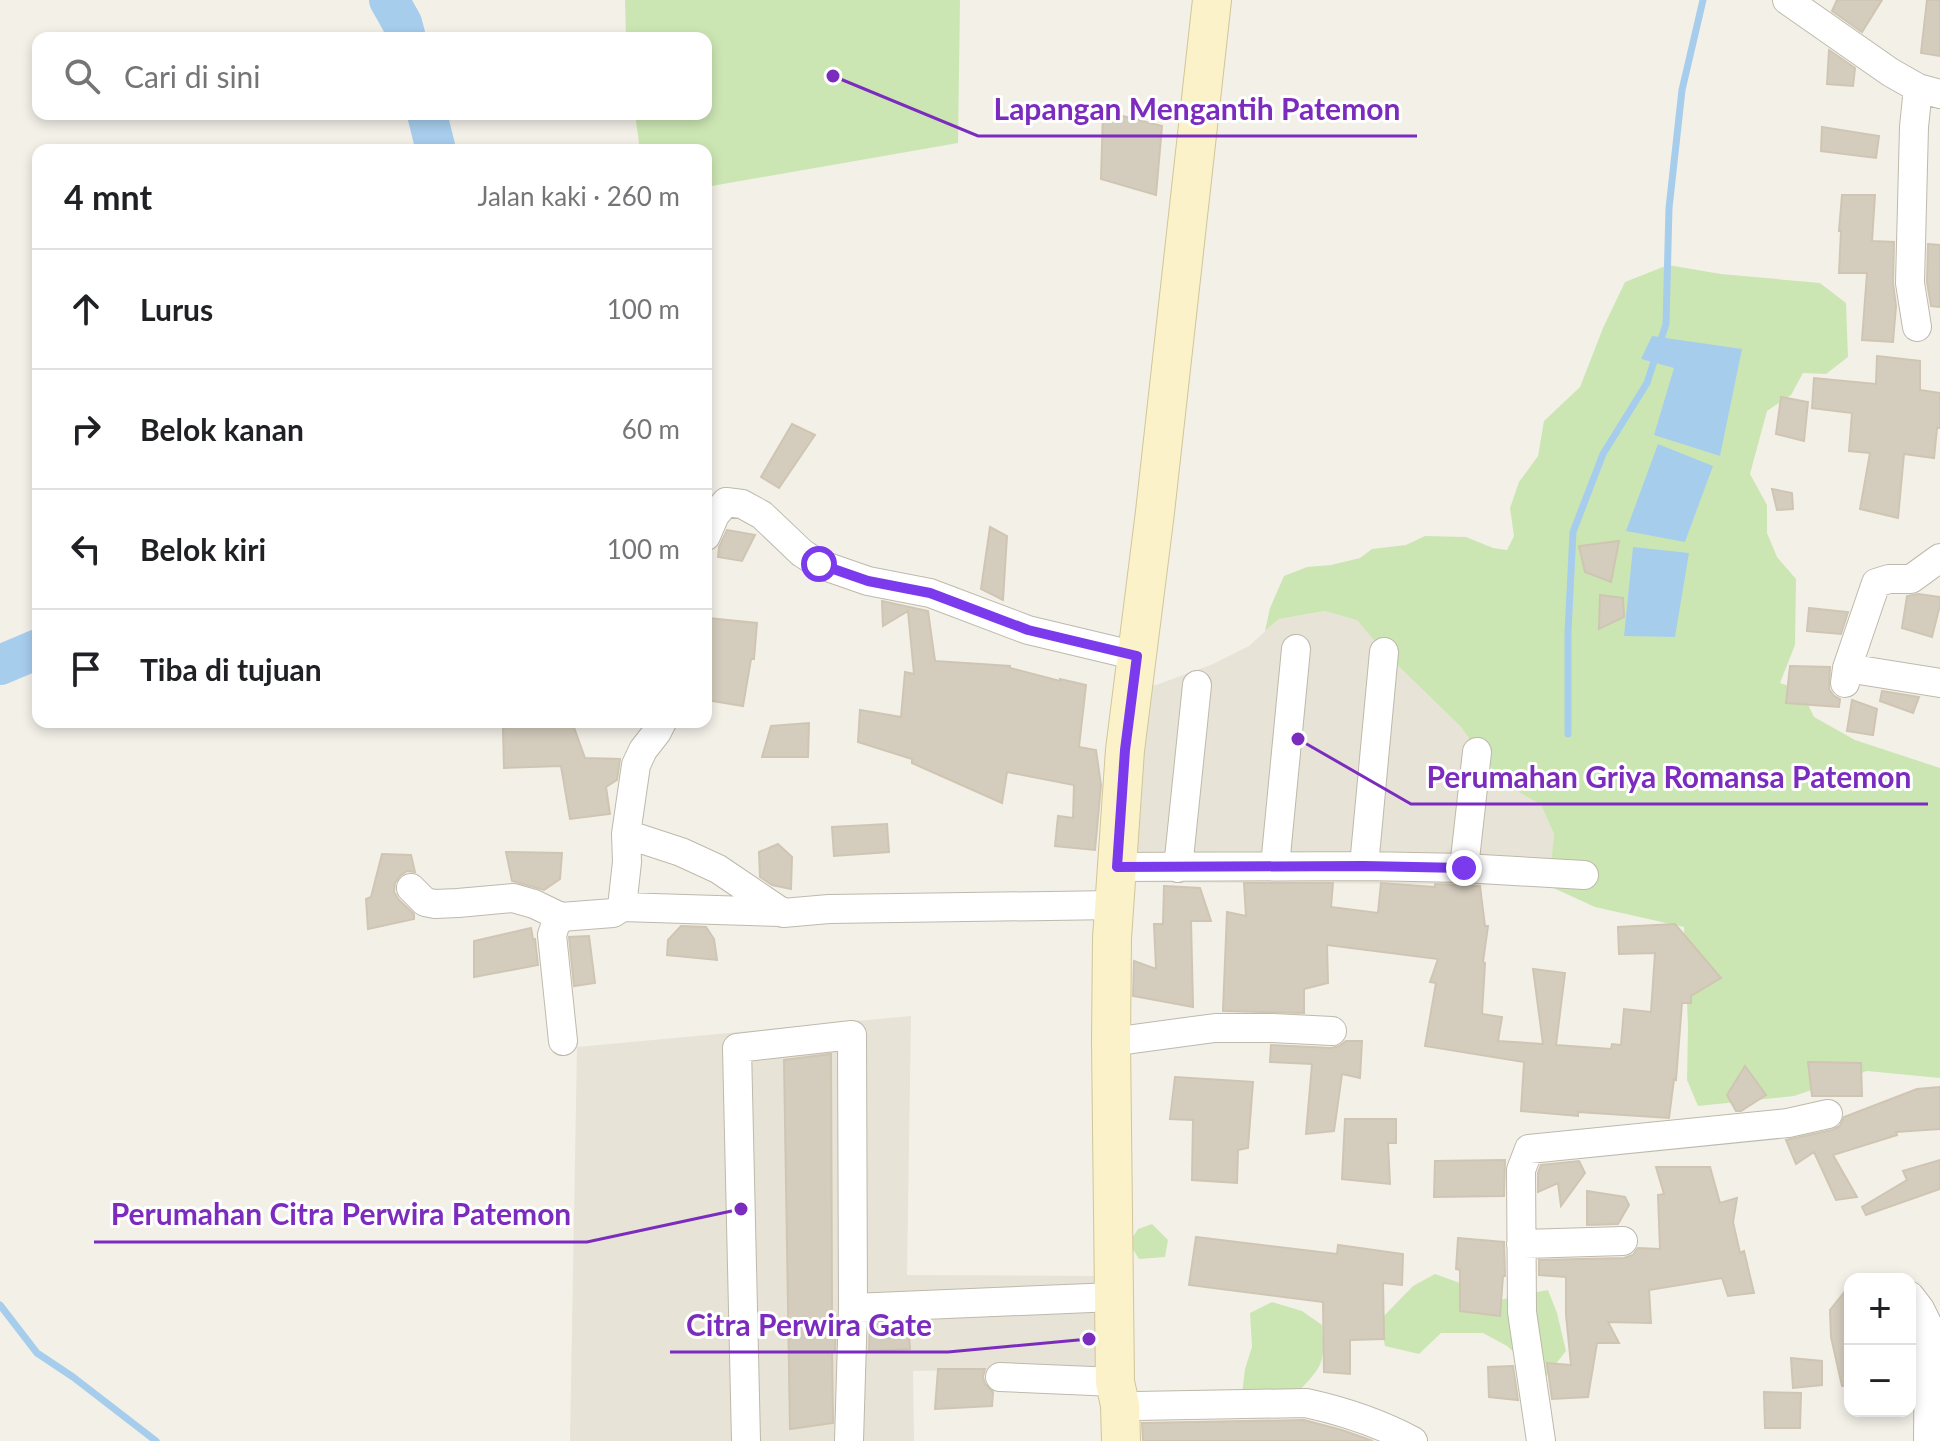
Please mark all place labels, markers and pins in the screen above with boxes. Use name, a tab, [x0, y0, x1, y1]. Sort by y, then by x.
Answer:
callout: Lapangan Mengantih Patemon	[978, 82, 1417, 136]
callout: Perumahan Griya Romansa Patemon	[1411, 750, 1928, 804]
callout: Perumahan Citra Perwira Patemon	[94, 1188, 587, 1242]
callout: Citra Perwira Gate	[670, 1298, 948, 1352]

